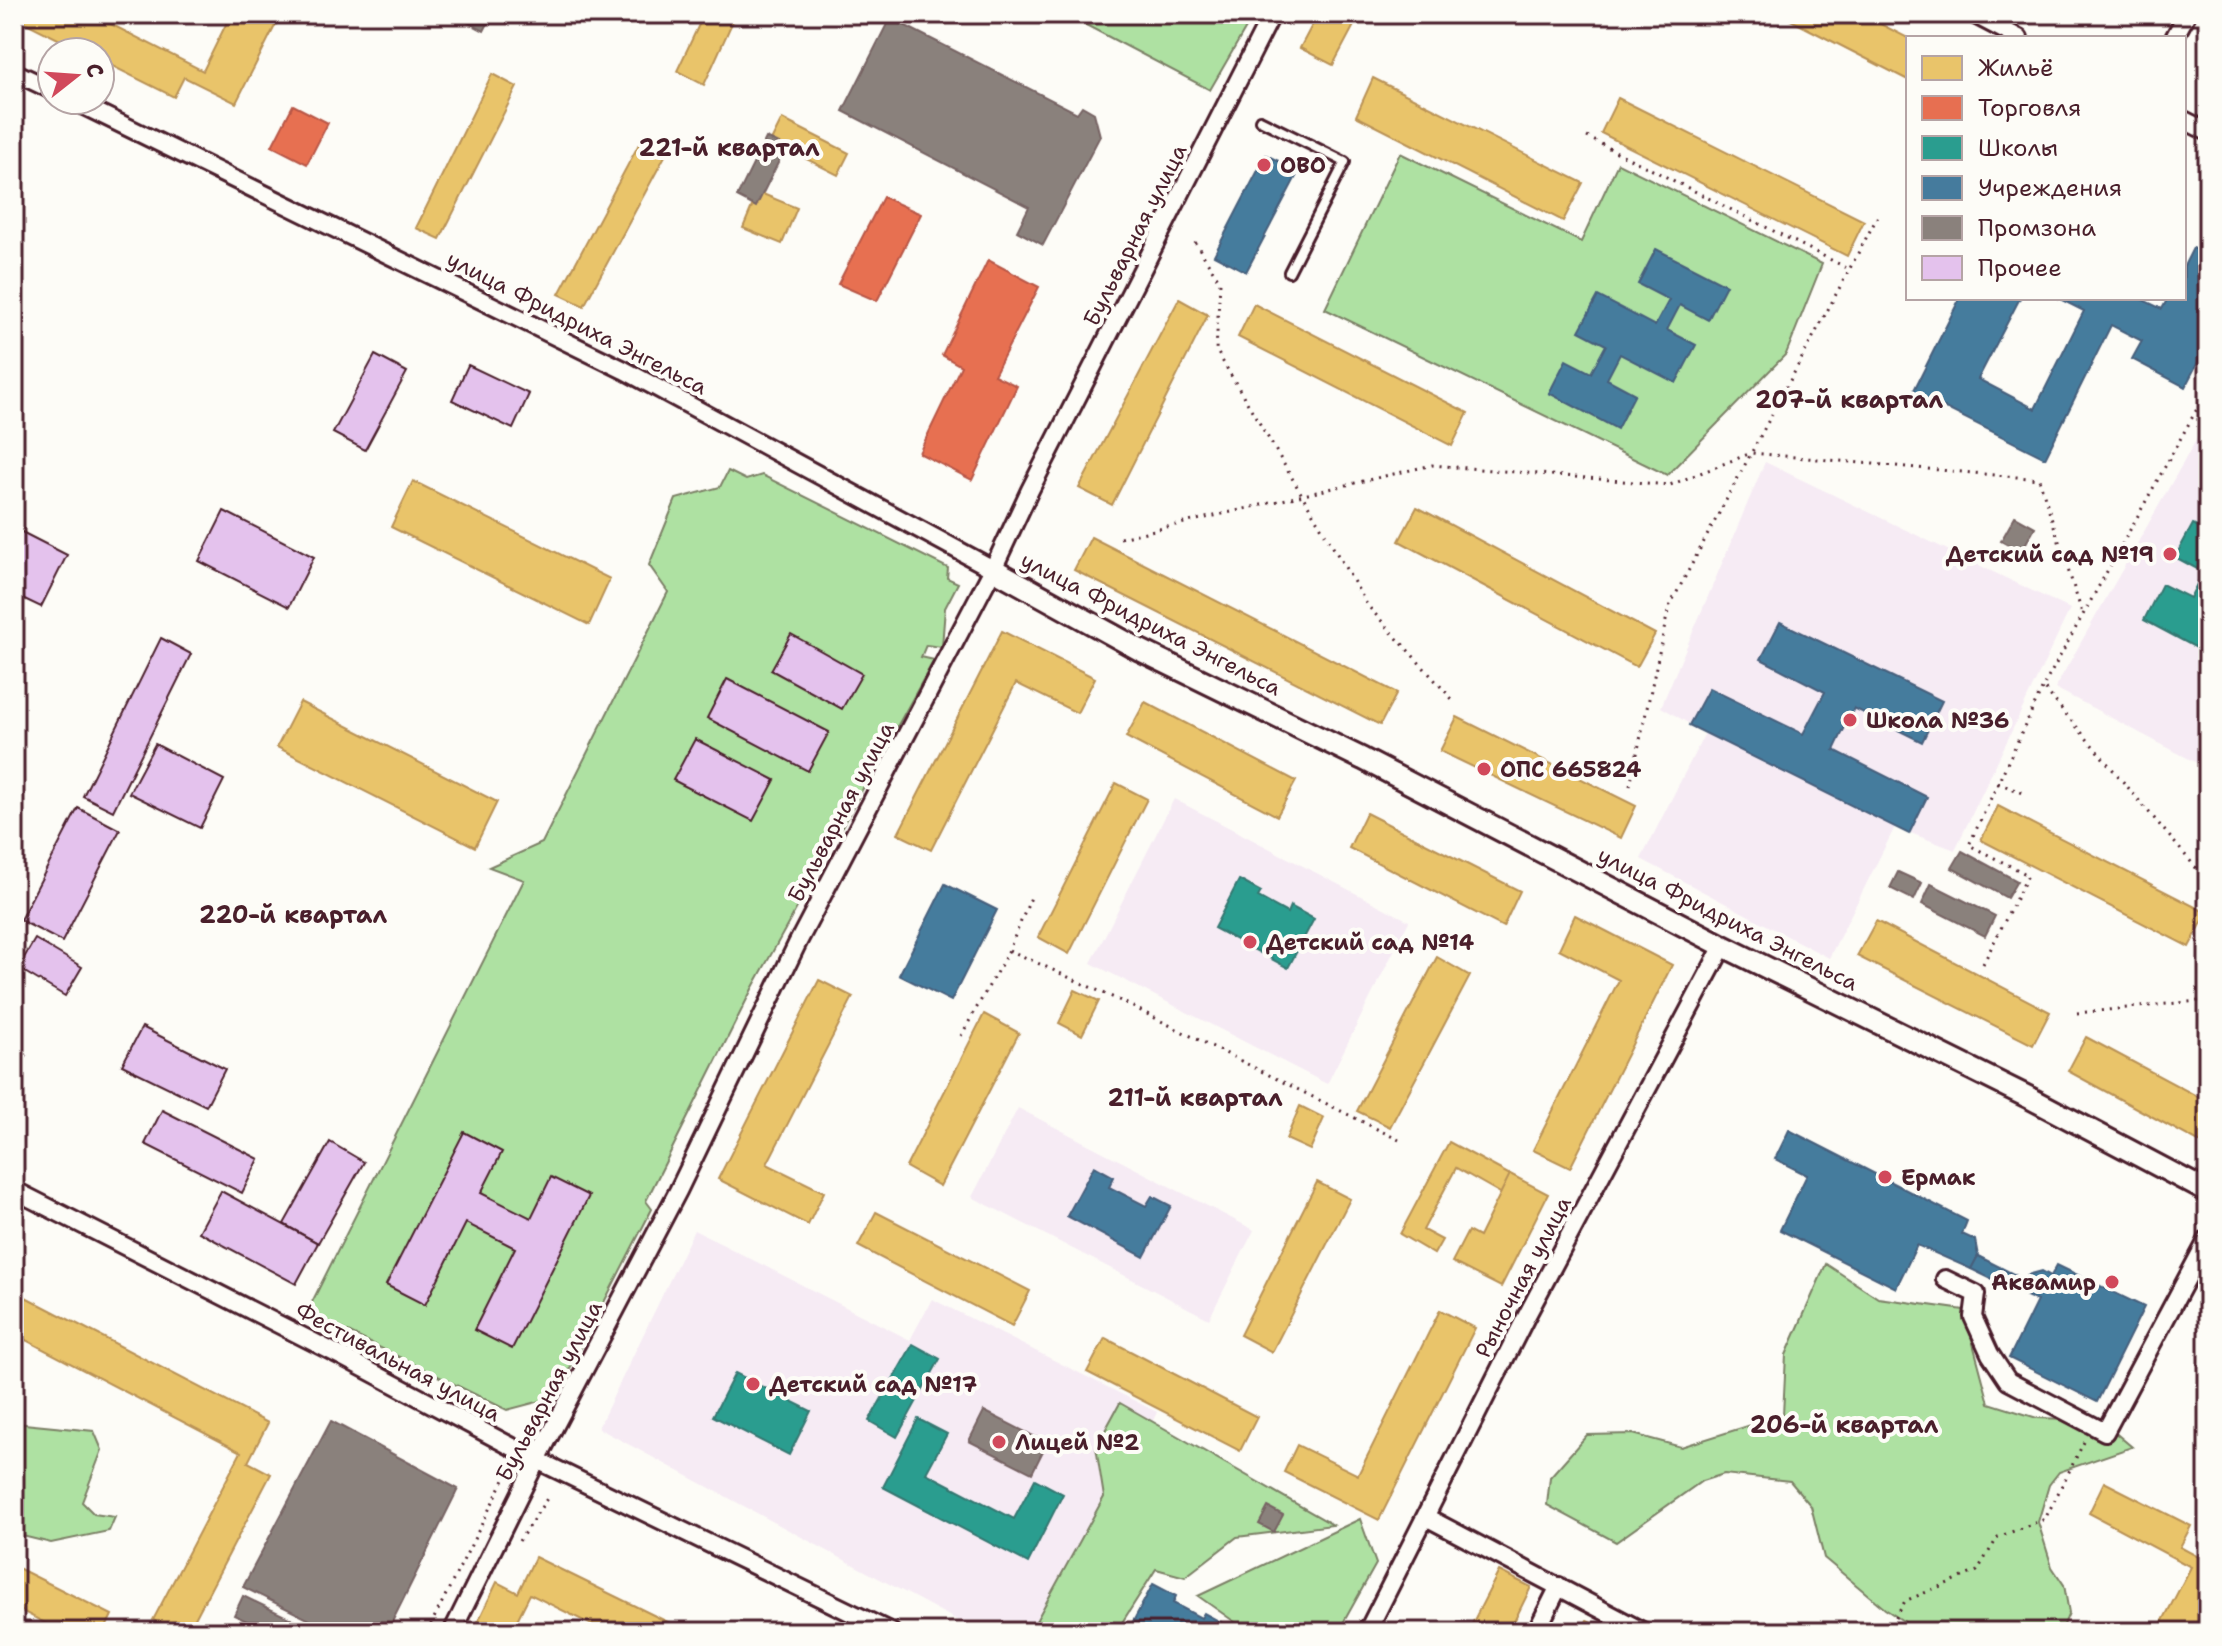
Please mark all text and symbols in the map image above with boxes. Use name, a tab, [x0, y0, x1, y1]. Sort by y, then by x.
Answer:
north arrow	[36, 36, 116, 116]
legend	[1906, 36, 2186, 300]
text: Жильё	[1978, 52, 2054, 84]
text: С	[79, 60, 110, 81]
text: Торговля	[1978, 92, 2081, 124]
district label: 221-й квартал	[638, 132, 820, 164]
text: Школы	[1978, 132, 2058, 164]
street label: Бульварная улица	[1077, 139, 1194, 331]
place label: ОВО	[1280, 151, 1326, 180]
marker: ОВО	[1255, 156, 1273, 174]
text: Учреждения	[1978, 172, 2122, 204]
text: Промзона	[1978, 212, 2096, 244]
street label: улица Фридриха Энгельса	[442, 245, 713, 402]
text: Прочее	[1978, 252, 2062, 284]
district label: 207-й квартал	[1755, 384, 1943, 416]
place label: Детский сад №19	[1946, 540, 2154, 569]
marker: Детский сад №19	[2161, 545, 2179, 563]
street label: улица Фридриха Энгельса	[1016, 546, 1287, 703]
place label: Школа №36	[1866, 706, 2009, 735]
marker: Школа №36	[1841, 711, 1859, 729]
street label: Бульварная улица	[781, 716, 901, 907]
place label: ОПС 665824	[1500, 755, 1642, 784]
marker: ОПС 665824	[1475, 760, 1493, 778]
street label: улица Фридриха Энгельса	[1593, 841, 1864, 998]
district label: 220-й квартал	[199, 899, 388, 931]
place label: Детский сад №14	[1266, 928, 1475, 957]
marker: Детский сад №14	[1241, 933, 1259, 951]
district label: 211-й квартал	[1108, 1082, 1283, 1114]
place label: Ермак	[1901, 1163, 1976, 1192]
marker: Ермак	[1876, 1168, 1894, 1186]
street label: Рыночная улица	[1468, 1191, 1578, 1363]
place label: Аквамир	[1991, 1268, 2096, 1297]
marker: Аквамир	[2103, 1273, 2121, 1291]
street label: Бульварная улица	[489, 1295, 609, 1486]
street label: Фестивальная улица	[290, 1296, 506, 1429]
place label: Детский сад №17	[769, 1370, 977, 1399]
marker: Детский сад №17	[744, 1375, 762, 1393]
district label: 206-й квартал	[1750, 1409, 1939, 1441]
place label: Лицей №2	[1015, 1428, 1139, 1457]
marker: Лицей №2	[990, 1433, 1008, 1451]

